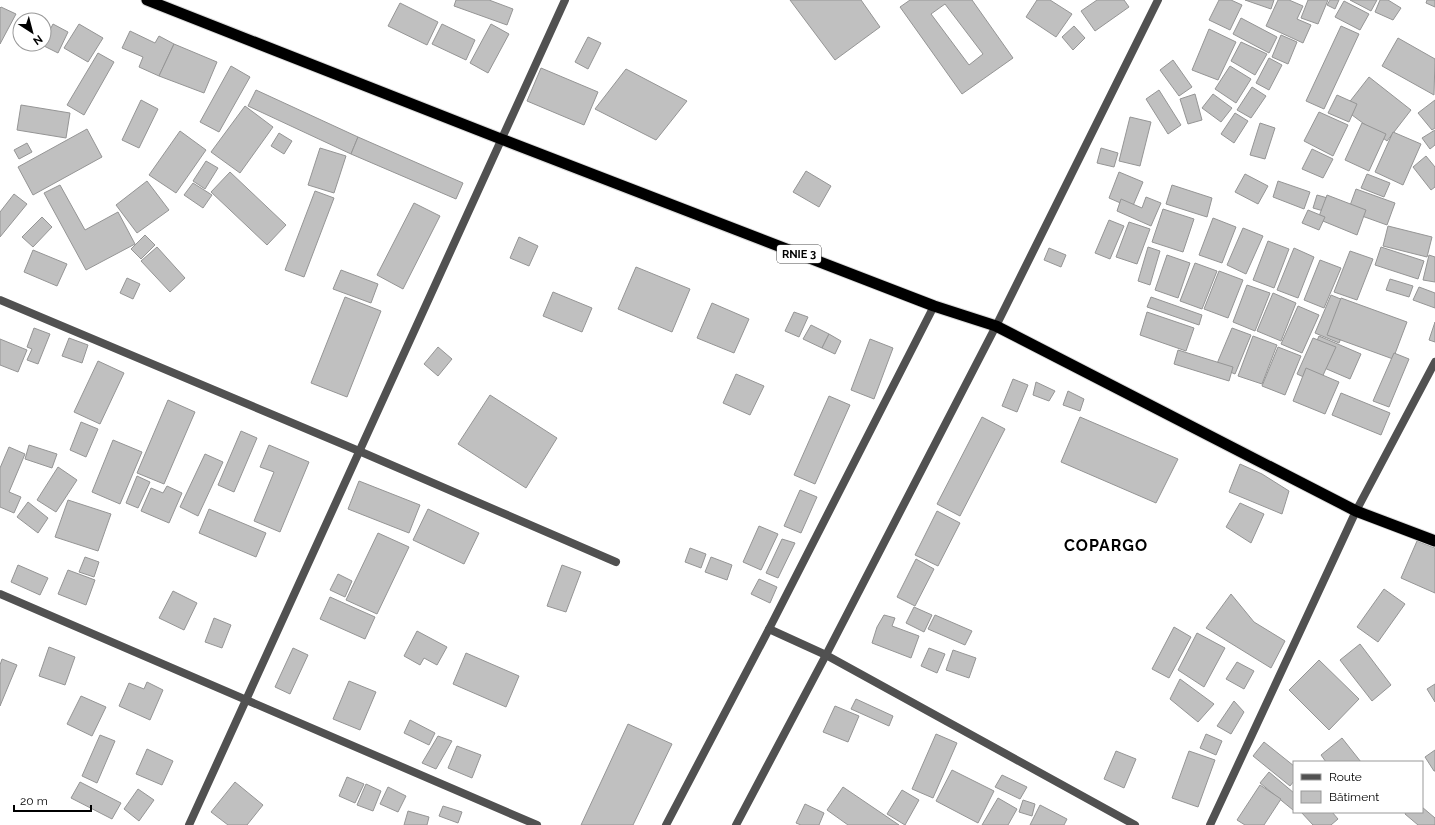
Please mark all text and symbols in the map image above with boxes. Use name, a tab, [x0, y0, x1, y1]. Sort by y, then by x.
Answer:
north arrow	[12, 12, 52, 52]
text: N	[30, 32, 45, 47]
road number: RNIE 3	[777, 245, 821, 263]
district label: COPARGO	[1064, 536, 1148, 555]
legend	[1293, 761, 1423, 813]
text: Route	[1329, 770, 1362, 784]
scale bar	[14, 787, 91, 813]
text: Bâtiment	[1329, 790, 1379, 804]
text: 20 m	[20, 794, 48, 808]

